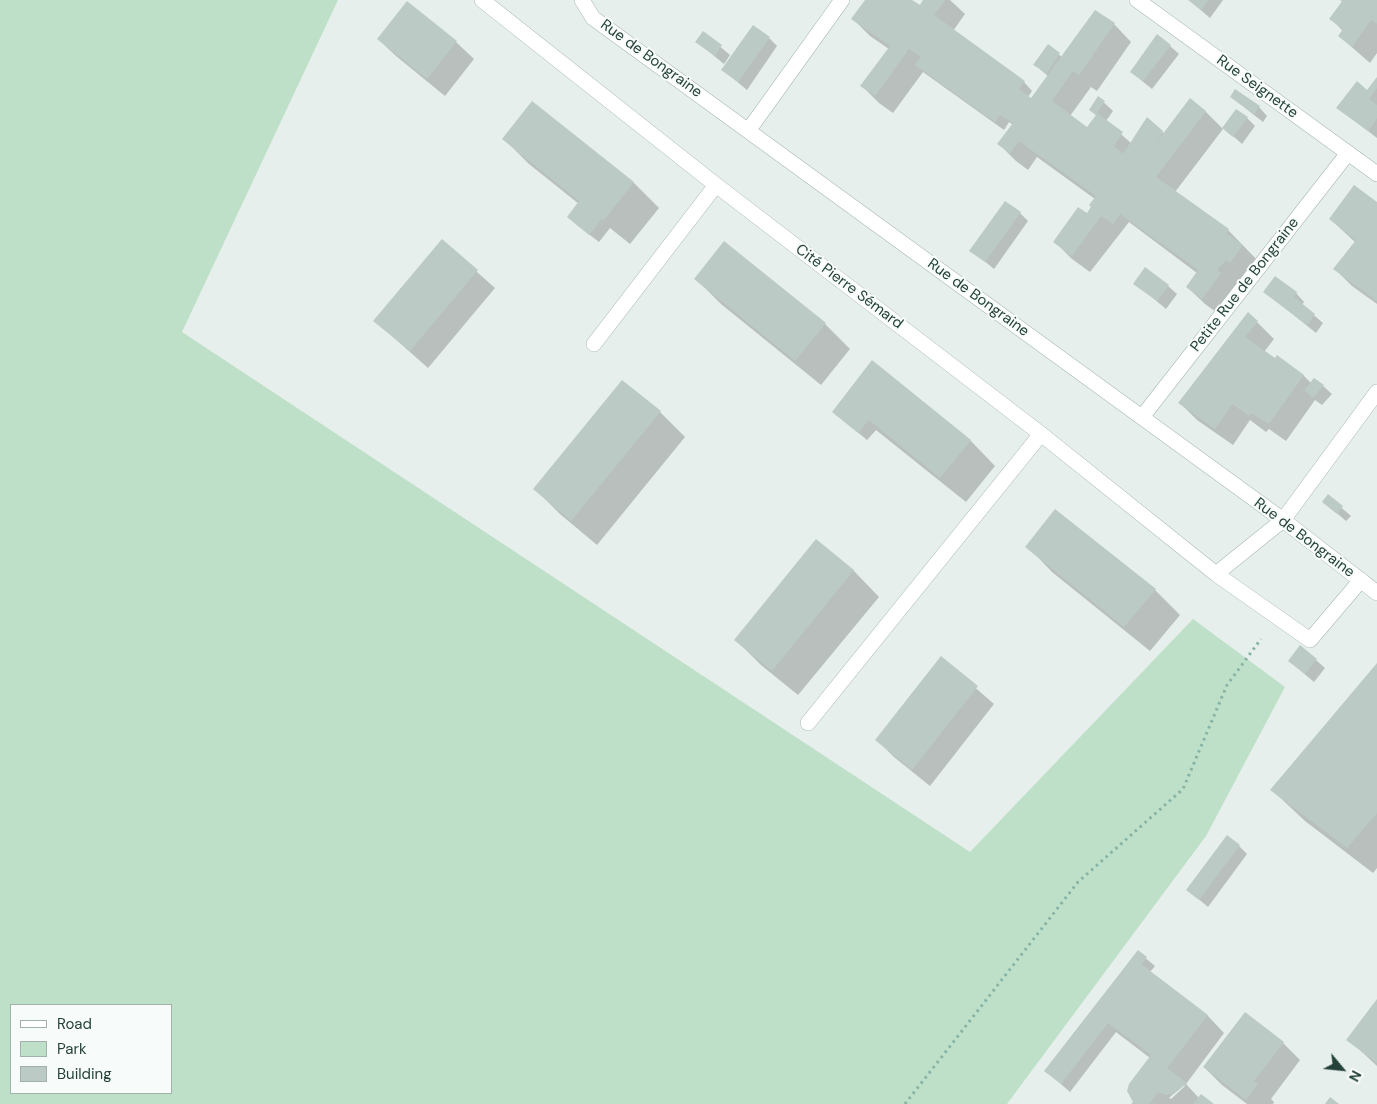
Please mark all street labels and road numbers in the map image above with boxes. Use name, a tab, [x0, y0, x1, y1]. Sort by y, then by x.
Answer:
street label: Rue de Bongraine	[597, 16, 705, 102]
street label: Rue Seignette	[1213, 51, 1301, 123]
street label: Petite Rue de Bongraine	[1187, 214, 1303, 356]
street label: Cité Pierre Sémard	[792, 241, 906, 333]
street label: Rue de Bongraine	[924, 255, 1032, 341]
street label: Rue de Bongraine	[1250, 494, 1358, 582]

